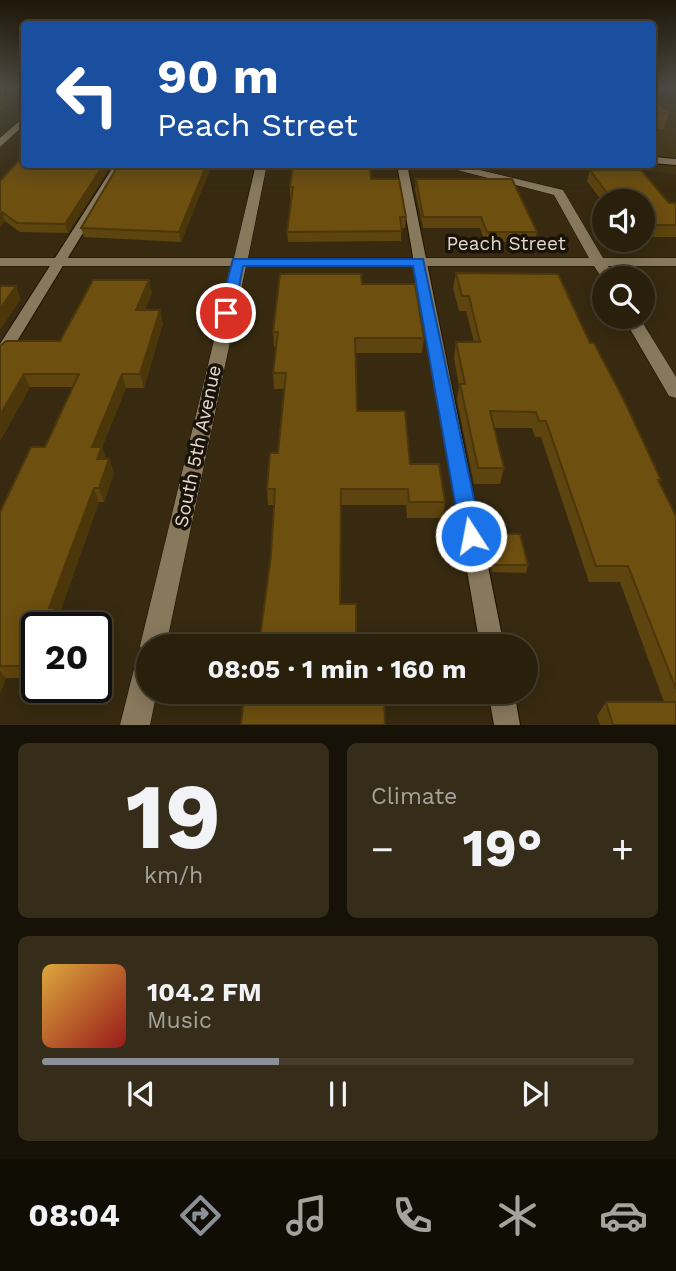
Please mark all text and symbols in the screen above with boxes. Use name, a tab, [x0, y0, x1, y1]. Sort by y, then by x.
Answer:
text: 90 m	[157, 47, 279, 105]
icon: left	[42, 49, 133, 140]
text: Peach Street	[157, 106, 358, 144]
map controls	[592, 189, 655, 329]
button: sound	[592, 189, 655, 252]
street label: Peach Street	[446, 232, 566, 255]
button: search	[592, 266, 655, 329]
pin	[196, 283, 256, 343]
icon: arrive	[207, 294, 245, 332]
street label: South 5th Avenue	[169, 363, 226, 529]
position arrow	[434, 499, 508, 573]
speed limit sign: 20	[21, 612, 112, 703]
text: 08:05 · 1 min · 160 m	[208, 654, 466, 684]
text: 19	[126, 763, 221, 870]
text: Climate	[371, 783, 457, 810]
text: 19°	[462, 818, 543, 879]
text: −	[371, 827, 394, 871]
text: +	[611, 827, 634, 871]
text: km/h	[144, 862, 203, 889]
text: 104.2 FM	[147, 977, 262, 1007]
text: Music	[147, 1007, 212, 1034]
icon: previous	[122, 1075, 160, 1113]
icon: pause	[319, 1075, 357, 1113]
icon: next	[516, 1075, 554, 1113]
icon: directions	[176, 1191, 225, 1240]
icon: music	[282, 1191, 331, 1240]
icon: phone	[388, 1191, 437, 1240]
icon: climate	[493, 1191, 542, 1240]
icon: car	[599, 1191, 648, 1240]
text: 08:04	[28, 1196, 120, 1234]

